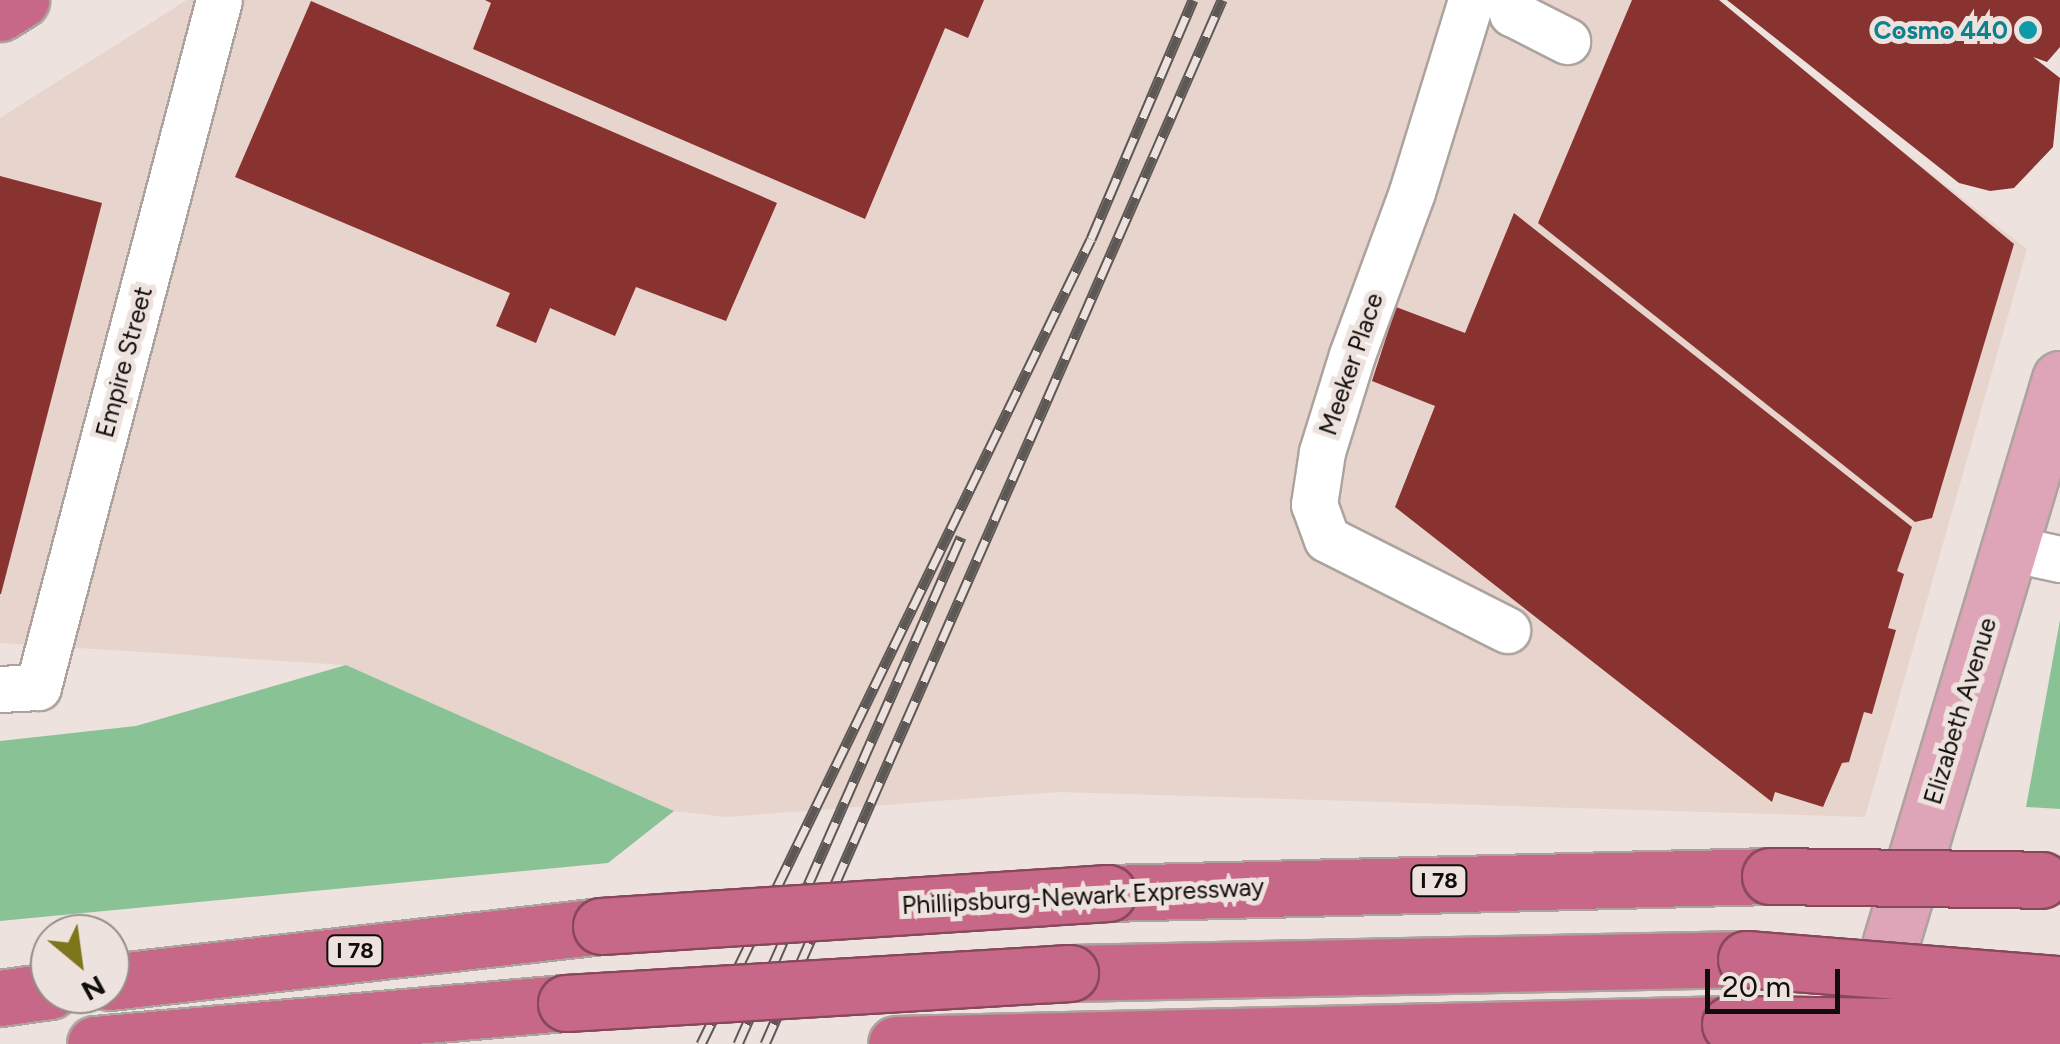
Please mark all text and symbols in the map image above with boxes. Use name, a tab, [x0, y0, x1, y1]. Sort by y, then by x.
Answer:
place label: Cosmo 440	[1874, 15, 2008, 45]
marker: Cosmo 440	[2017, 19, 2039, 41]
street label: Empire Street	[89, 283, 159, 441]
street label: Meeker Place	[1313, 289, 1389, 439]
street label: Elizabeth Avenue	[1917, 614, 2003, 808]
road number: I 78	[1409, 864, 1469, 898]
street label: Phillipsburg-Newark Expressway	[901, 872, 1265, 920]
north arrow	[30, 914, 130, 1014]
road number: I 78	[325, 934, 385, 968]
scale bar	[1710, 949, 1845, 1011]
text: N	[76, 968, 111, 1009]
text: 20 m	[1722, 968, 1791, 1005]

